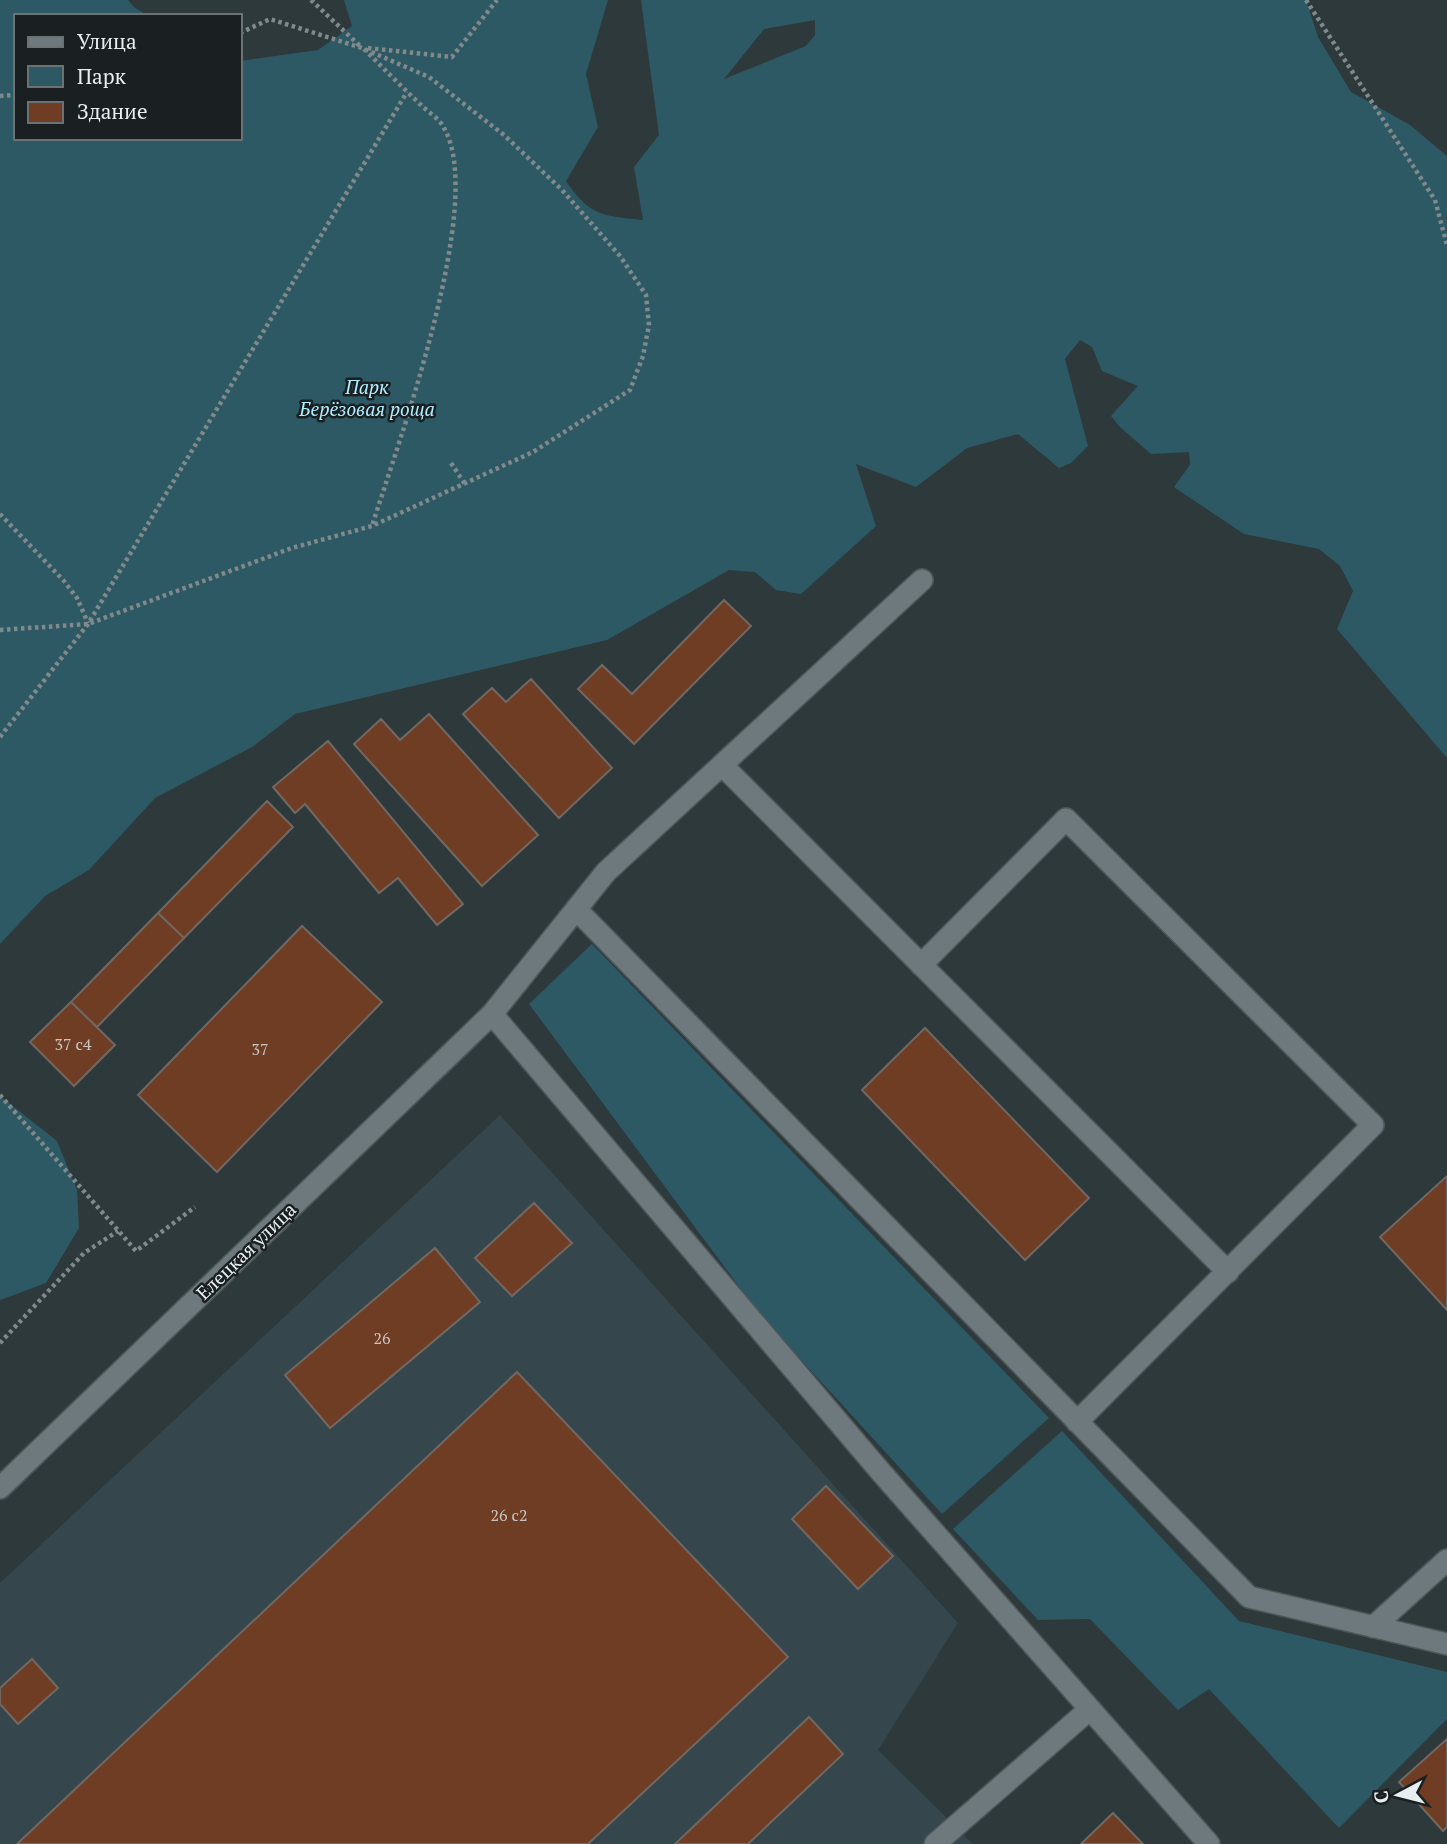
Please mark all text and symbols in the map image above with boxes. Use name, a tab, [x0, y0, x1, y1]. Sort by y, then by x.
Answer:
legend	[14, 14, 242, 140]
text: Улица	[77, 27, 137, 55]
text: Парк	[77, 62, 127, 90]
text: Здание	[77, 97, 148, 125]
park label: Парк Берёзовая роща	[298, 374, 435, 421]
house number: 37 с4	[55, 1033, 92, 1055]
house number: 37	[251, 1038, 269, 1060]
street label: Елецкая улица	[190, 1196, 301, 1305]
house number: 26	[373, 1327, 391, 1349]
house number: 26 с2	[491, 1504, 527, 1526]
north arrow	[1363, 1760, 1433, 1830]
text: С	[1367, 1789, 1394, 1805]

